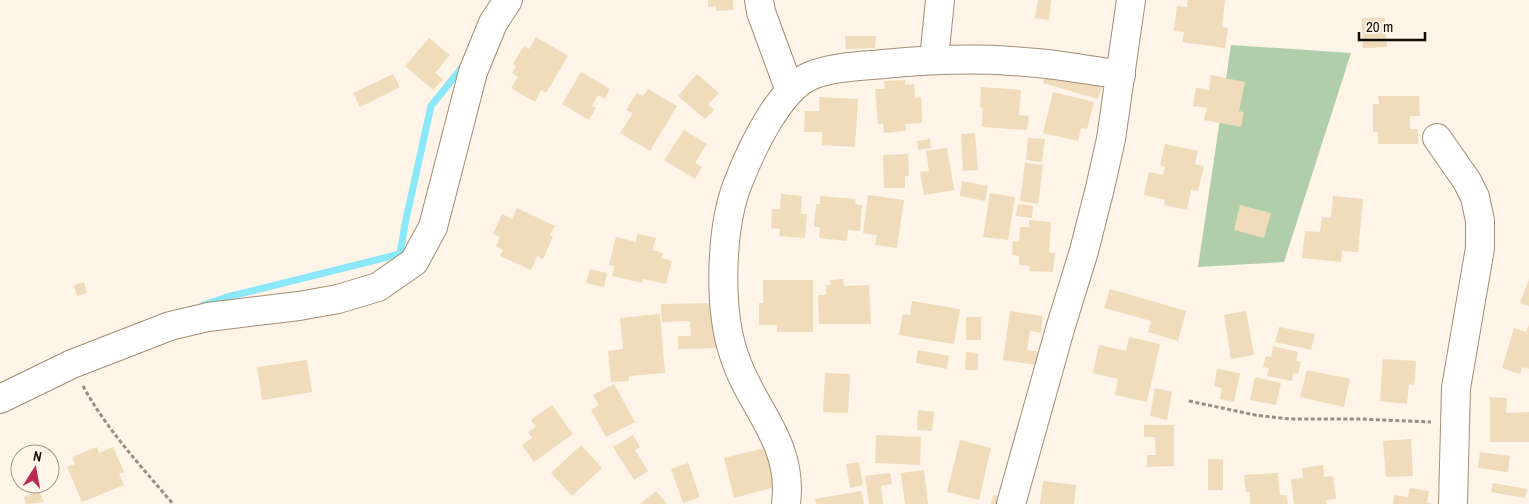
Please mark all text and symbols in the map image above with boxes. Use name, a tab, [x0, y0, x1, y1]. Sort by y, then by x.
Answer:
scale bar	[1359, 10, 1425, 42]
text: 20 m	[1366, 16, 1393, 37]
north arrow	[10, 444, 60, 494]
text: N	[32, 447, 43, 466]

